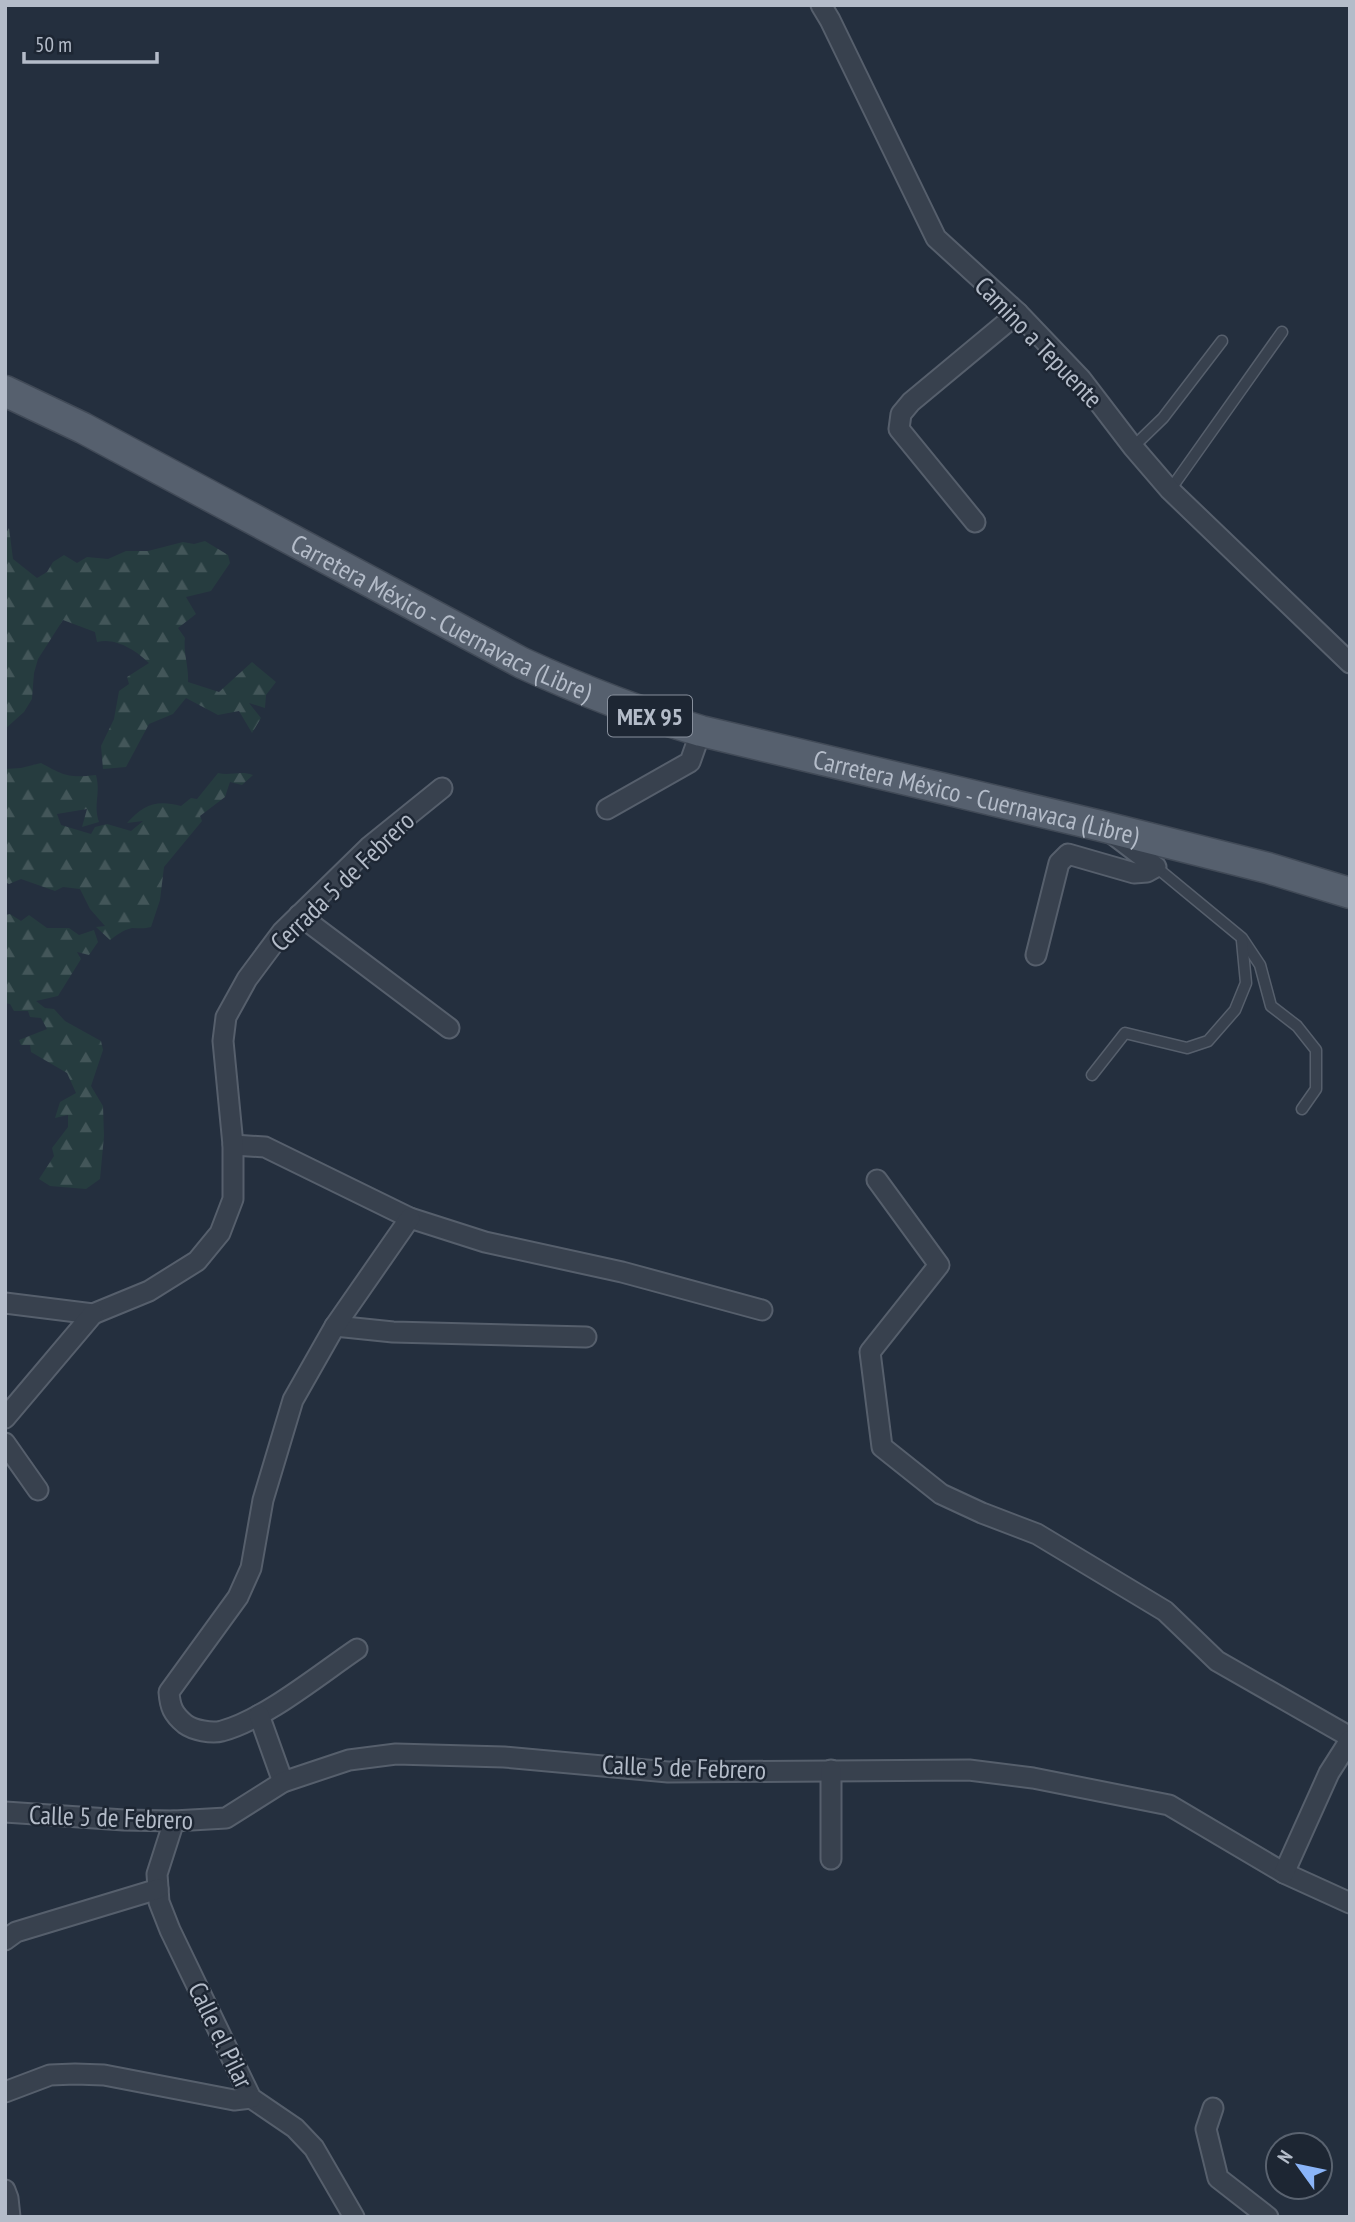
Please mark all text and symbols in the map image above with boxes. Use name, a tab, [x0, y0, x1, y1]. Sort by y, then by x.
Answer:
scale bar	[24, 21, 158, 65]
text: 50 m	[35, 31, 72, 58]
street label: Camino a Tepuente	[968, 269, 1110, 415]
street label: Carretera México - Cuernavaca (Libre)	[286, 526, 597, 708]
road number: MEX 95	[608, 696, 692, 736]
street label: Carretera México - Cuernavaca (Libre)	[810, 742, 1143, 851]
street label: Cerrada 5 de Febrero	[263, 804, 421, 958]
street label: Calle 5 de Febrero	[601, 1748, 767, 1786]
street label: Calle 5 de Febrero	[28, 1798, 194, 1836]
street label: Calle el Pilar	[181, 1977, 261, 2093]
north arrow	[1264, 2131, 1334, 2201]
text: N	[1272, 2146, 1298, 2168]

